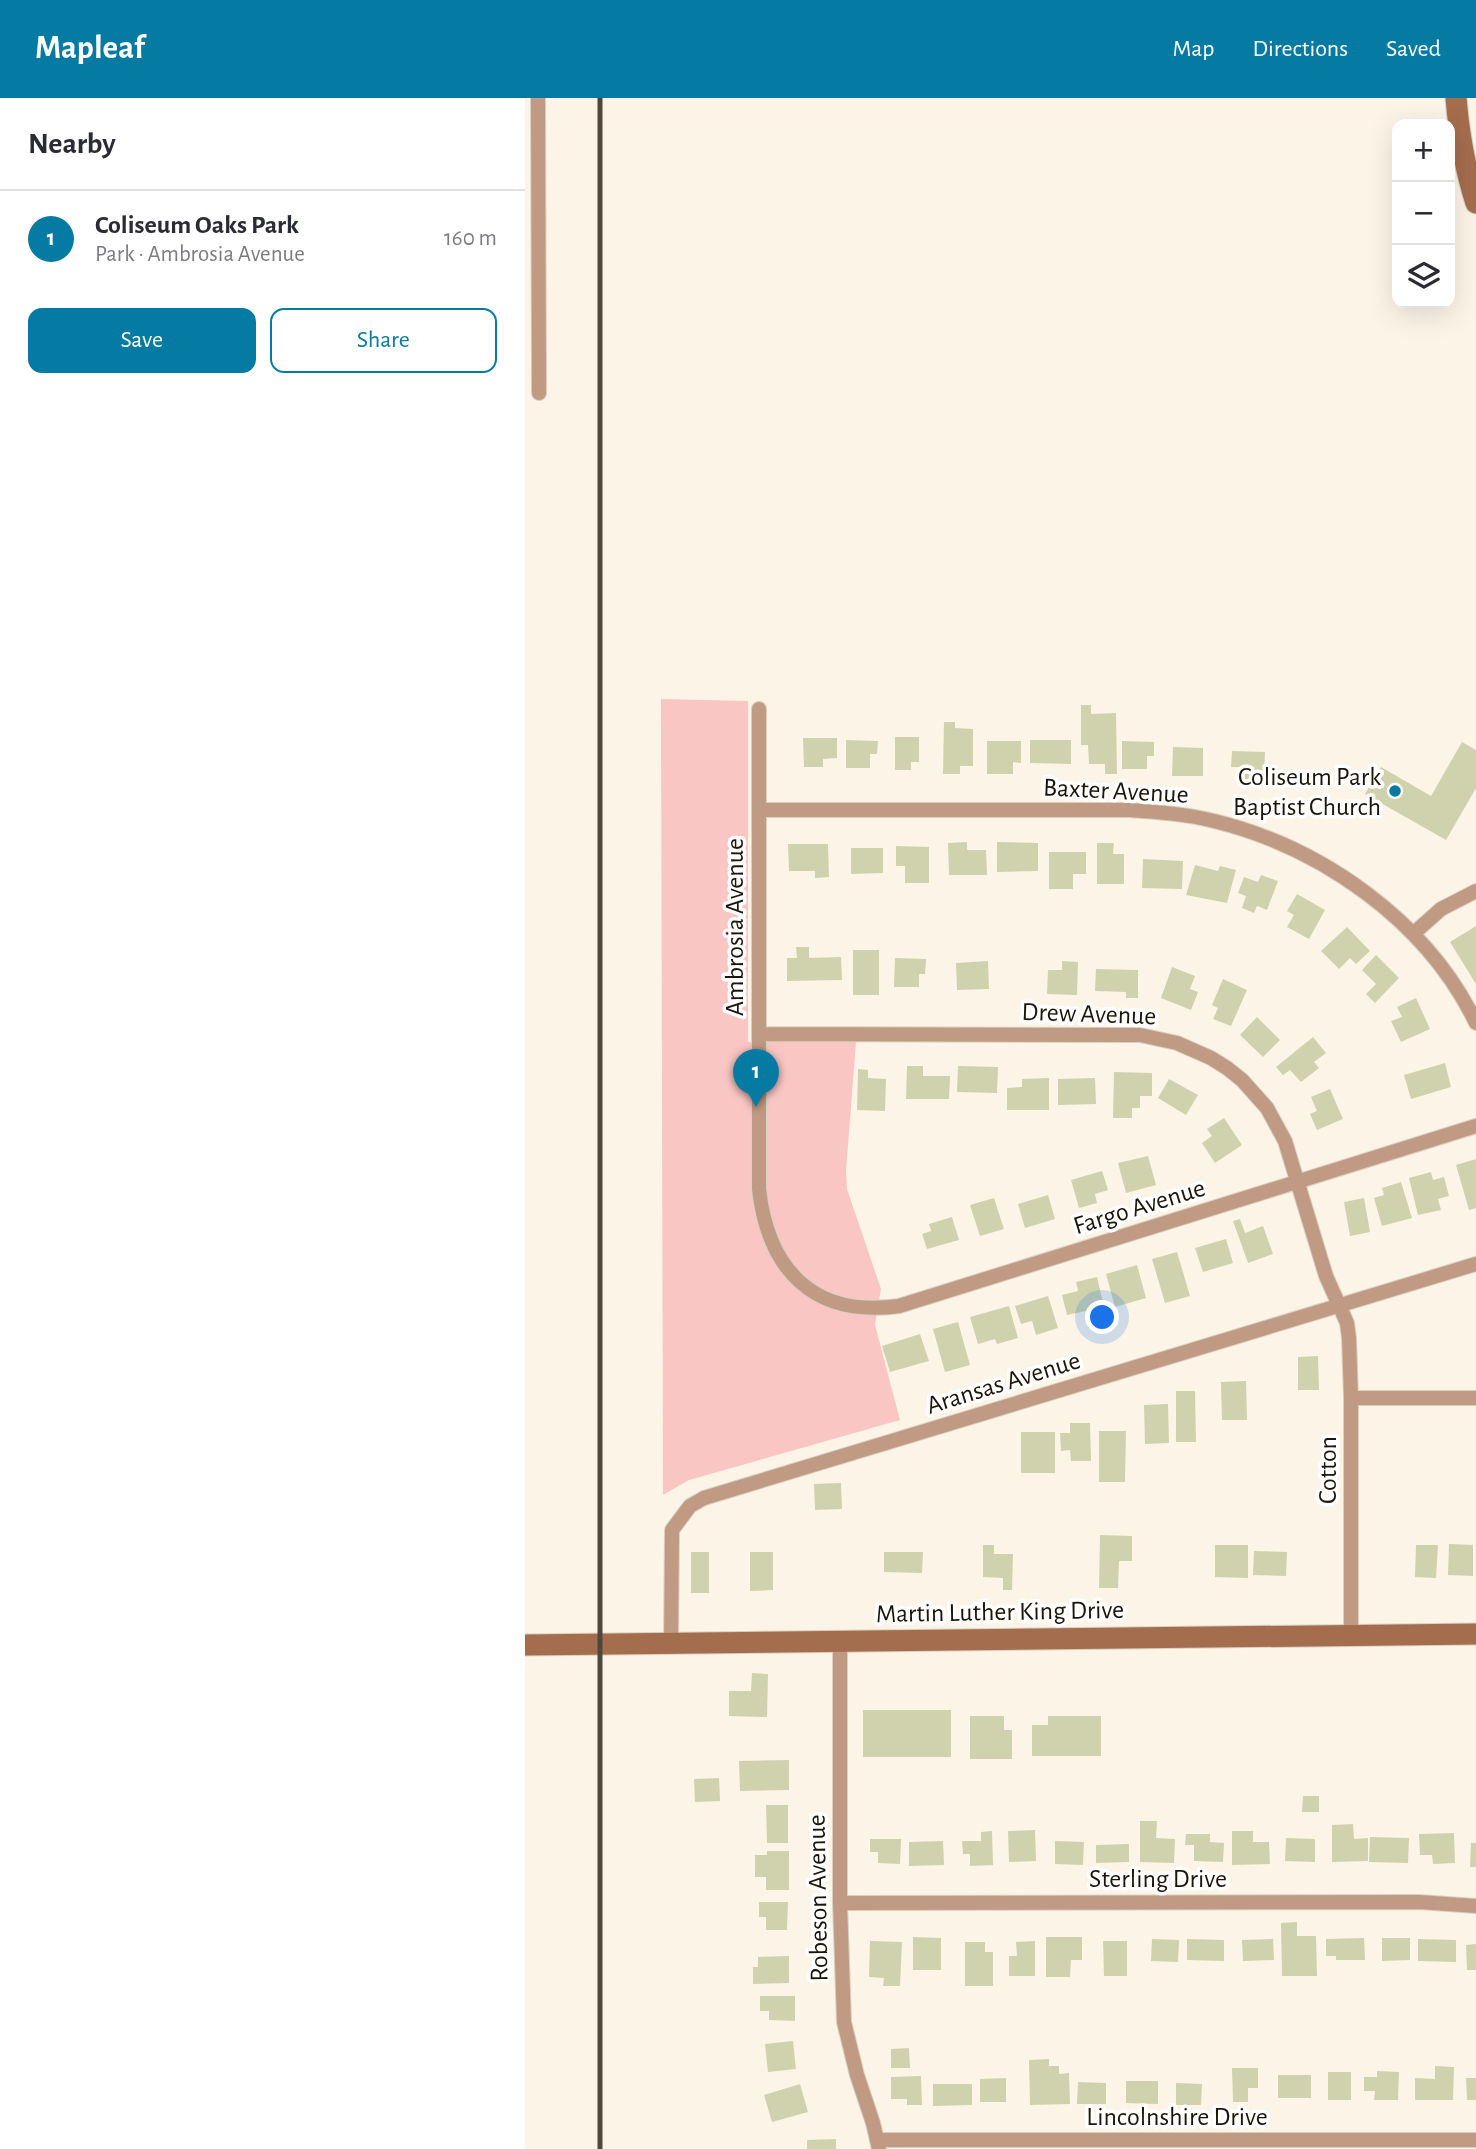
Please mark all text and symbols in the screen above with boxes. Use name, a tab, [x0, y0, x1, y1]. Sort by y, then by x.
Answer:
text: Mapleaf	[35, 32, 145, 65]
text: Map	[1172, 37, 1214, 61]
text: Directions	[1252, 37, 1348, 61]
text: Saved	[1386, 37, 1441, 61]
map controls	[1392, 119, 1455, 308]
button: +	[1392, 119, 1455, 182]
text: Nearby	[28, 129, 116, 159]
button: −	[1392, 182, 1455, 245]
text: Coliseum Oaks Park	[95, 212, 299, 238]
text: 1	[47, 227, 55, 250]
text: 160 m	[444, 227, 497, 250]
text: Park · Ambrosia Avenue	[95, 243, 305, 266]
button: layers	[1392, 245, 1455, 308]
button: Save	[28, 308, 256, 373]
button: Share	[270, 308, 497, 373]
place label: Coliseum Park Baptist Church	[1233, 764, 1381, 820]
street label: Baxter Avenue	[1043, 774, 1189, 808]
marker: Coliseum Park Baptist Church	[1387, 783, 1403, 799]
street label: Ambrosia Avenue	[722, 838, 748, 1016]
street label: Drew Avenue	[1021, 999, 1157, 1029]
pin: 1	[733, 1049, 779, 1107]
street label: Fargo Avenue	[1070, 1175, 1208, 1239]
your location	[1085, 1300, 1119, 1334]
street label: Aransas Avenue	[923, 1347, 1083, 1419]
street label: Cotton	[1315, 1436, 1341, 1504]
street label: Martin Luther King Drive	[876, 1597, 1124, 1627]
street label: Robeson Avenue	[804, 1814, 832, 1982]
street label: Sterling Drive	[1089, 1866, 1227, 1892]
street label: Lincolnshire Drive	[1086, 2104, 1268, 2130]

